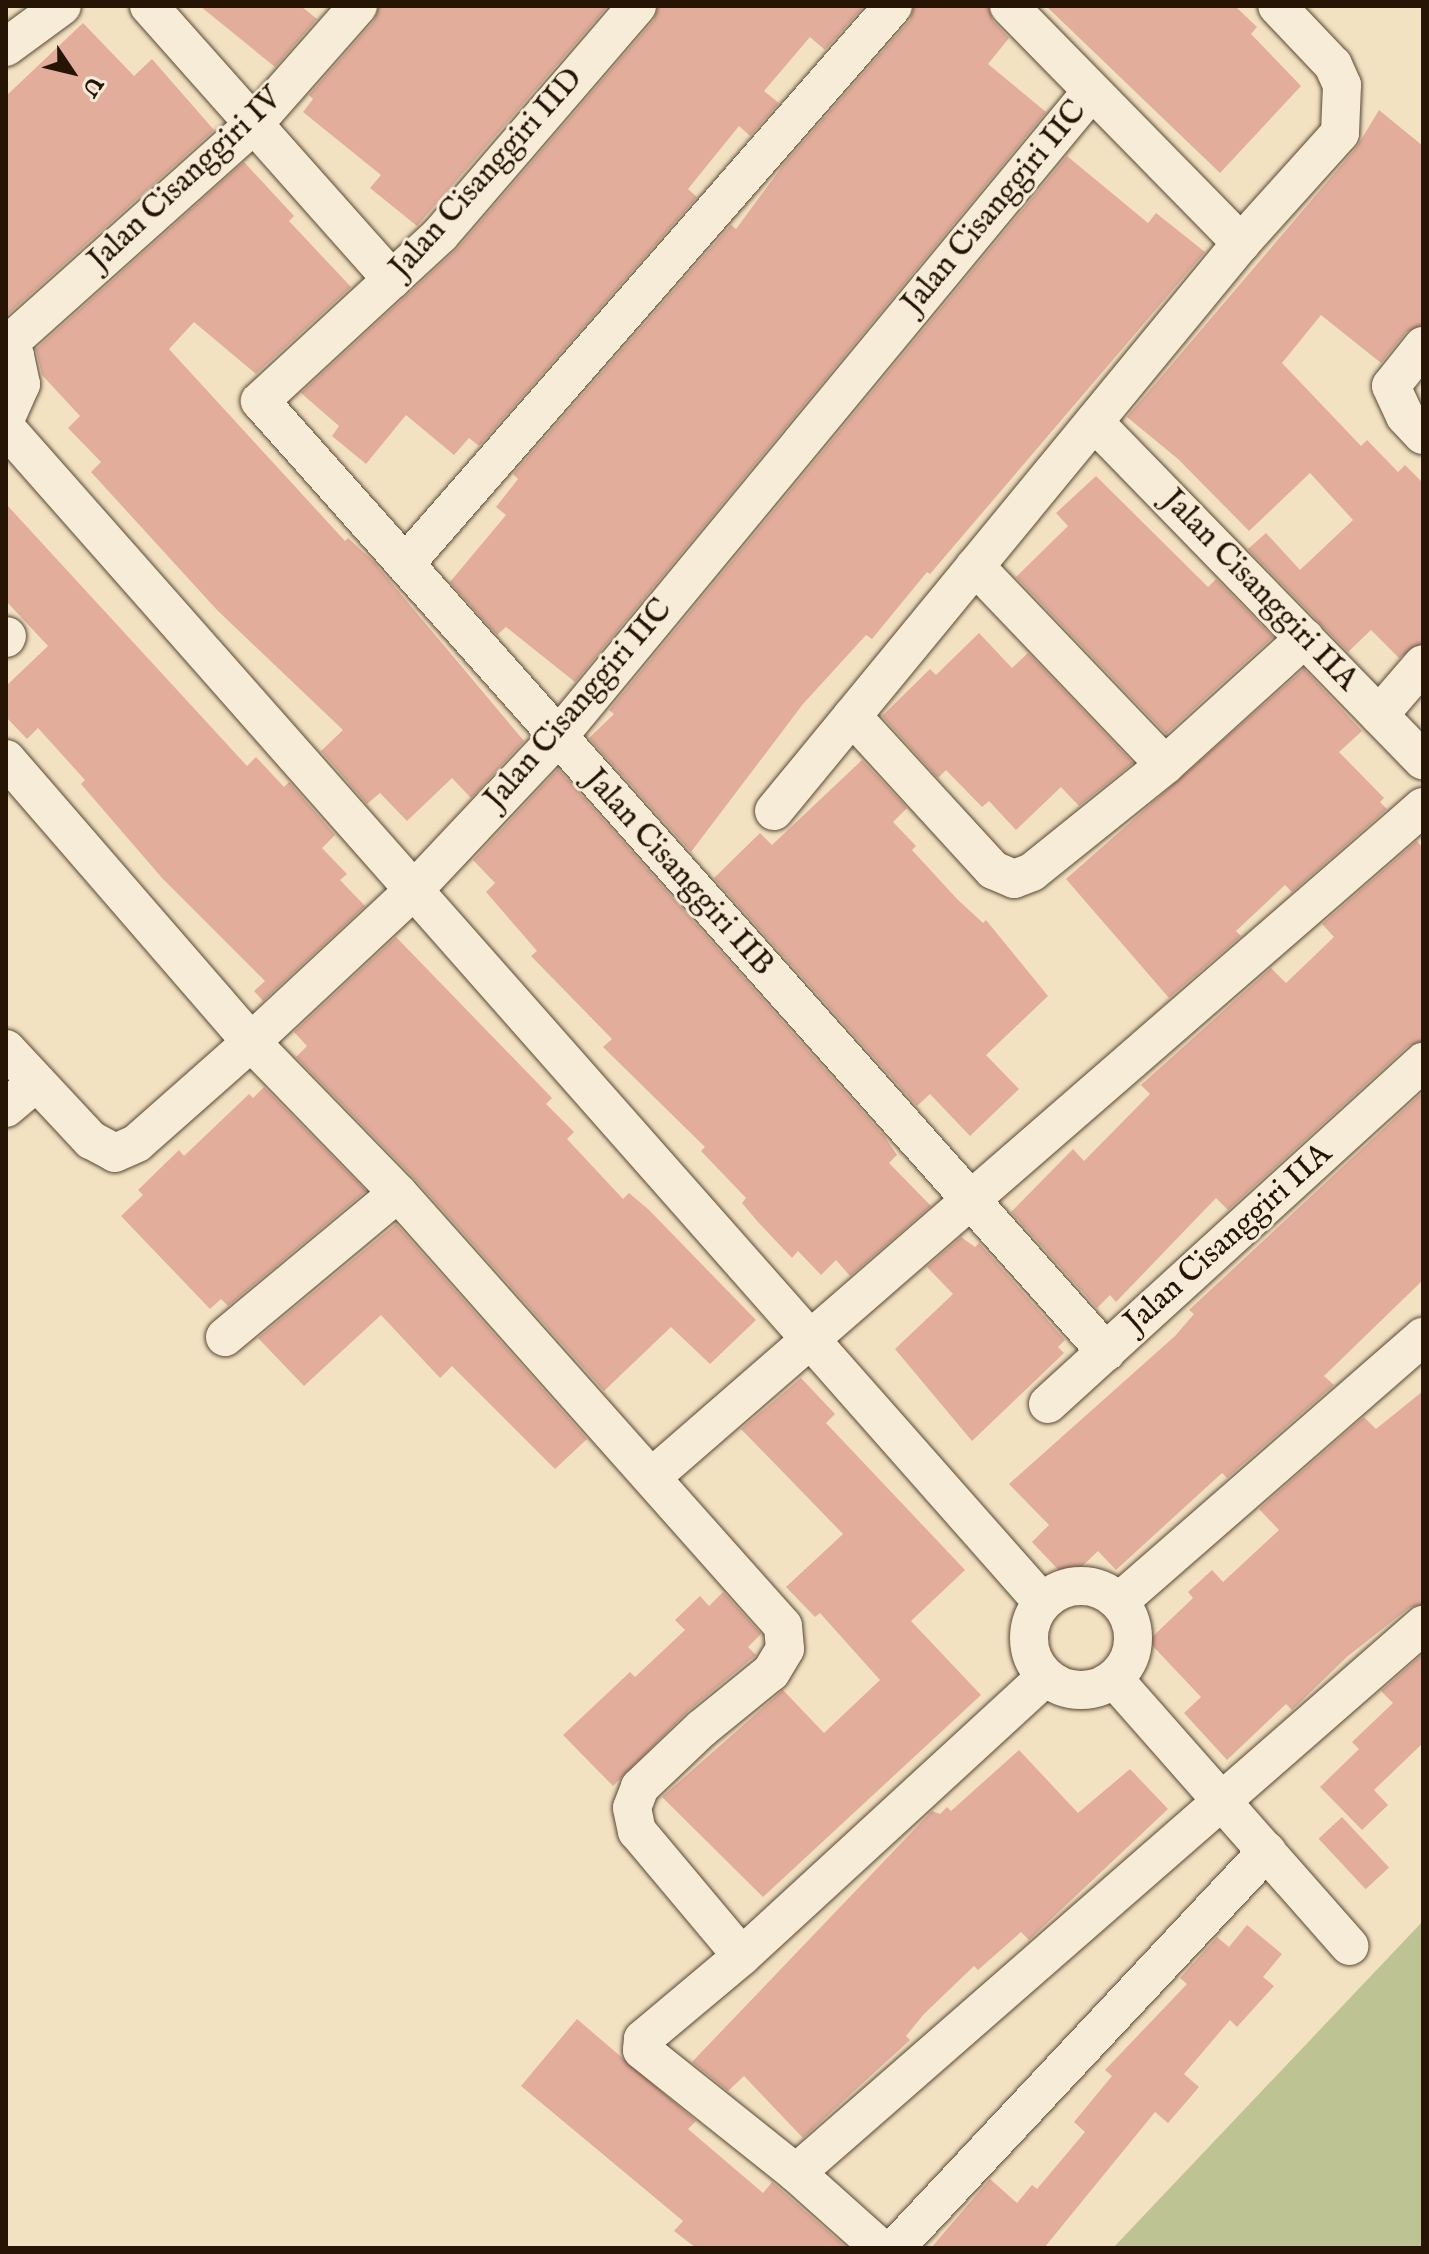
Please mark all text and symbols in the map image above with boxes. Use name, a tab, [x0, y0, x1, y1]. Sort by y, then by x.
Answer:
north arrow	[32, 32, 112, 112]
street label: Jalan Cisanggiri IID	[382, 61, 592, 287]
text: U	[75, 70, 108, 101]
street label: Jalan Cisanggiri IV	[81, 80, 291, 280]
street label: Jalan Cisanggiri IIC	[895, 93, 1095, 323]
street label: Jalan Cisanggiri IIA	[1153, 482, 1365, 700]
street label: Jalan Cisanggiri IIC	[477, 592, 681, 818]
street label: Jalan Cisanggiri IIB	[575, 762, 781, 984]
street label: Jalan Cisanggiri IIA	[1117, 1136, 1341, 1342]

